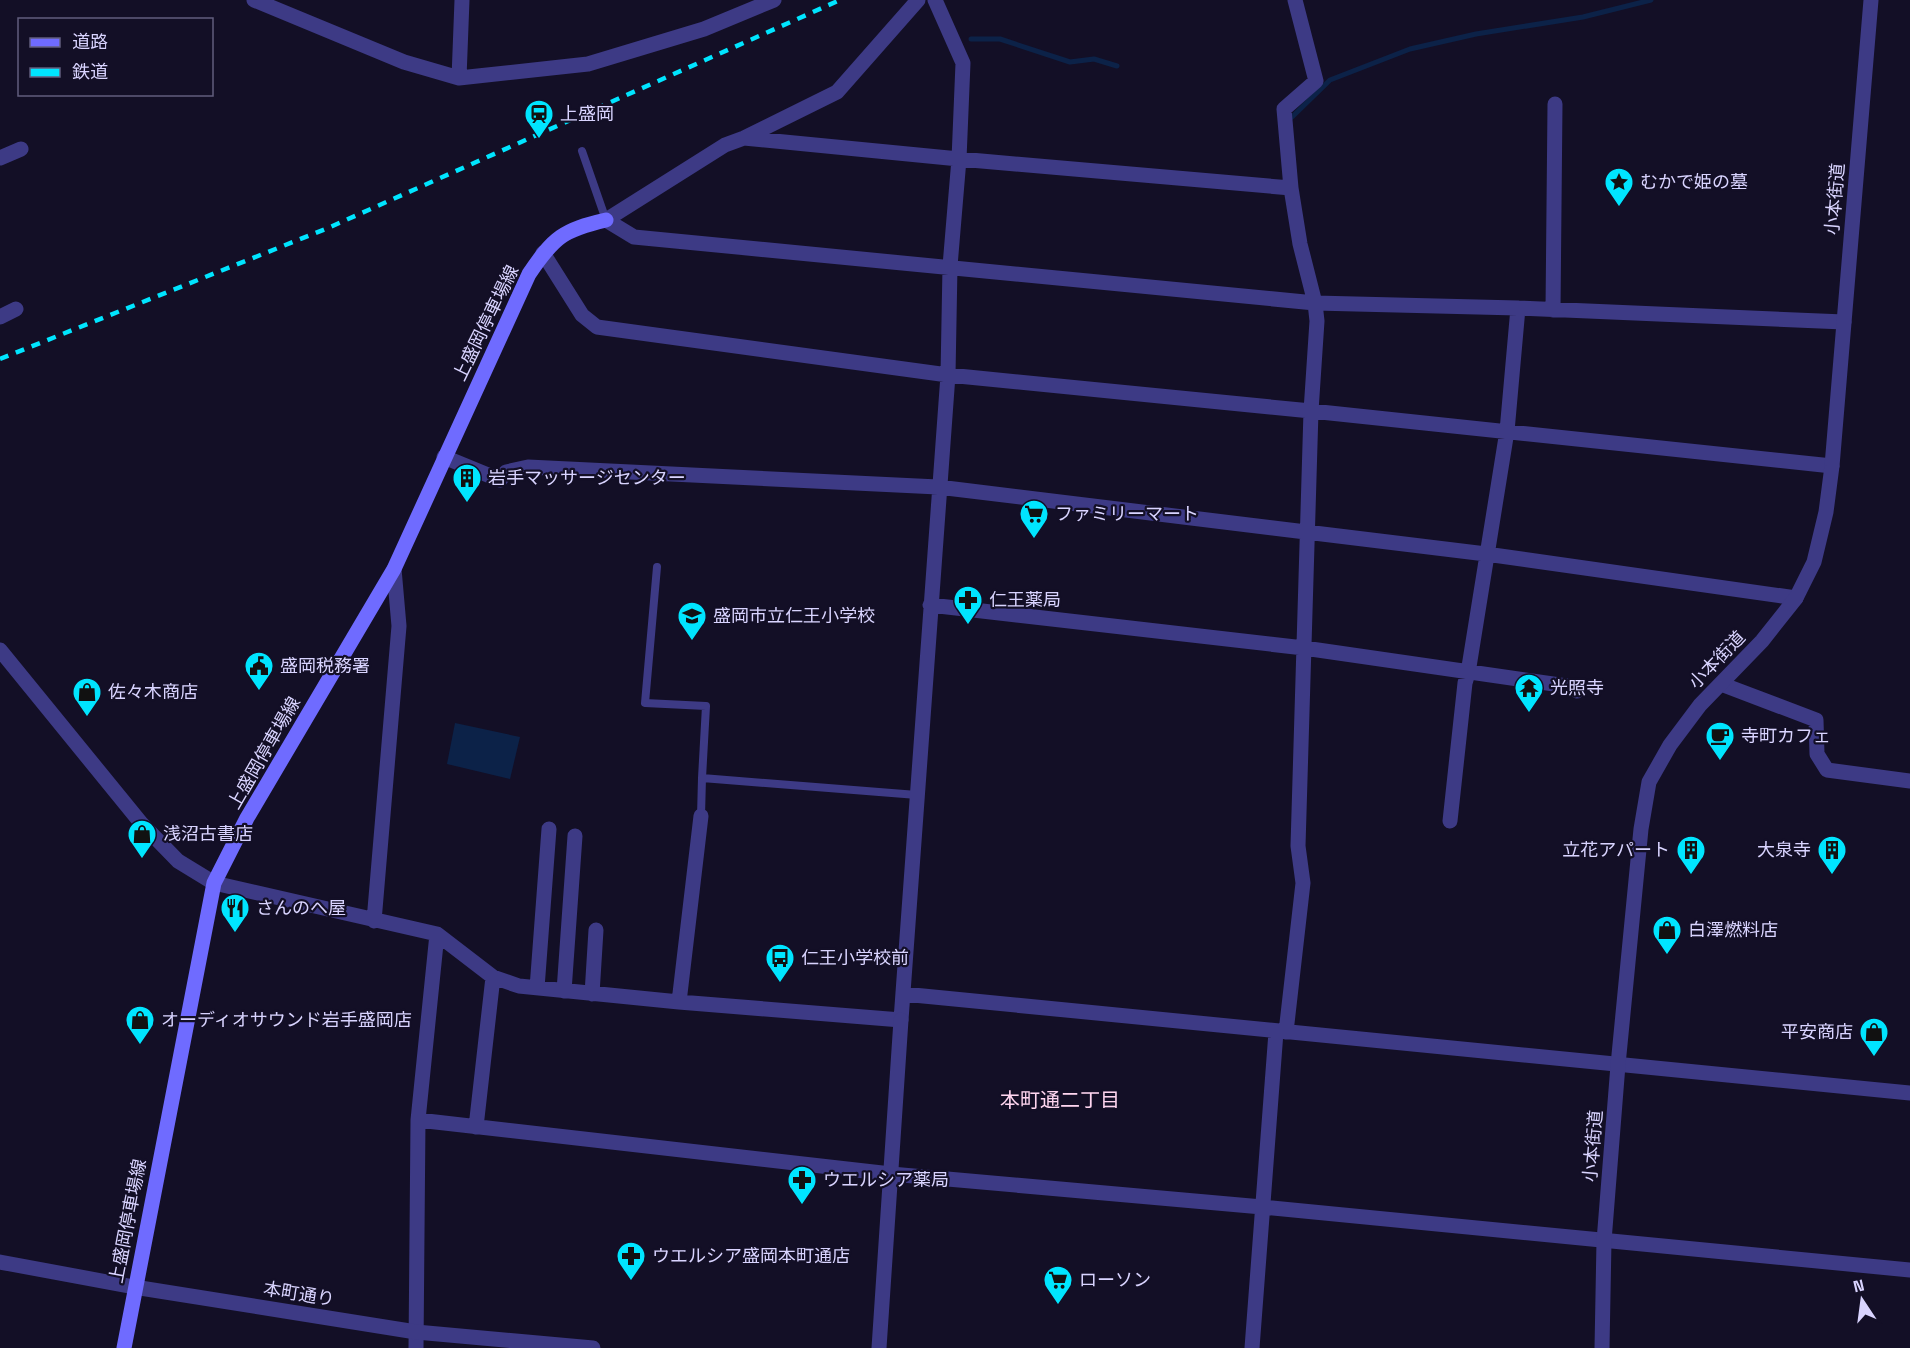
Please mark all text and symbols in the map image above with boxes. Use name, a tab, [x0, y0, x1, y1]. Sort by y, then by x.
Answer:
legend	[18, 18, 213, 96]
text: 道路	[72, 30, 108, 53]
text: 鉄道	[72, 60, 108, 83]
station icon: 上盛岡	[523, 98, 555, 140]
place label: 上盛岡	[560, 102, 614, 125]
street label: 小本街道	[1820, 162, 1849, 236]
place icon: むかで姫の墓	[1603, 166, 1635, 208]
place label: むかで姫の墓	[1640, 170, 1748, 193]
street label: 上盛岡停車場線	[448, 261, 524, 384]
building icon: 岩手マッサージセンター	[451, 462, 483, 504]
place label: 岩手マッサージセンター	[488, 466, 686, 489]
supermarket icon: ファミリーマート	[1018, 498, 1050, 540]
place label: ファミリーマート	[1055, 502, 1199, 525]
pharmacy icon: 仁王薬局	[952, 584, 984, 626]
place label: 仁王薬局	[989, 588, 1061, 611]
school or university icon: 盛岡市立仁王小学校	[676, 600, 708, 642]
place label: 盛岡市立仁王小学校	[713, 604, 875, 627]
street label: 小本街道	[1683, 626, 1750, 694]
public building icon: 盛岡税務署	[243, 650, 275, 692]
place label: 盛岡税務署	[280, 654, 370, 677]
temple icon: 光照寺	[1513, 672, 1545, 714]
shop icon: 佐々木商店	[71, 676, 103, 718]
place label: 光照寺	[1550, 676, 1604, 699]
place label: 佐々木商店	[108, 680, 198, 703]
street label: 上盛岡停車場線	[222, 692, 305, 813]
cafe icon: 寺町カフェ	[1704, 720, 1736, 762]
place label: 寺町カフェ	[1741, 724, 1831, 747]
shop icon: 浅沼古書店	[126, 818, 158, 860]
place label: 浅沼古書店	[163, 822, 253, 845]
building icon: 立花アパート	[1675, 834, 1707, 876]
building icon: 大泉寺	[1816, 834, 1848, 876]
place label: 立花アパート	[1562, 838, 1670, 861]
place label: 大泉寺	[1757, 838, 1811, 861]
restaurant icon: さんのへ屋	[219, 892, 251, 934]
place label: さんのへ屋	[256, 896, 346, 919]
shop icon: 白澤燃料店	[1651, 914, 1683, 956]
place label: 白澤燃料店	[1688, 918, 1778, 941]
bus stop icon: 仁王小学校前	[764, 942, 796, 984]
place label: 仁王小学校前	[801, 946, 909, 969]
shop icon: オーディオサウンド岩手盛岡店	[124, 1004, 156, 1046]
place label: オーディオサウンド岩手盛岡店	[161, 1008, 412, 1031]
shop icon: 平安商店	[1858, 1016, 1890, 1058]
place label: 平安商店	[1781, 1020, 1853, 1043]
district label: 本町通二丁目	[1000, 1087, 1120, 1113]
street label: 小本街道	[1578, 1109, 1607, 1183]
street label: 上盛岡停車場線	[104, 1157, 151, 1285]
pharmacy icon: ウエルシア薬局	[786, 1164, 818, 1206]
place label: ウエルシア薬局	[823, 1168, 949, 1191]
pharmacy icon: ウエルシア盛岡本町通店	[615, 1240, 647, 1282]
place label: ウエルシア盛岡本町通店	[652, 1244, 850, 1267]
supermarket icon: ローソン	[1042, 1264, 1074, 1306]
place label: ローソン	[1079, 1268, 1151, 1291]
north arrow	[1832, 1270, 1892, 1330]
text: N	[1851, 1274, 1866, 1297]
street label: 本町通り	[262, 1277, 336, 1310]

